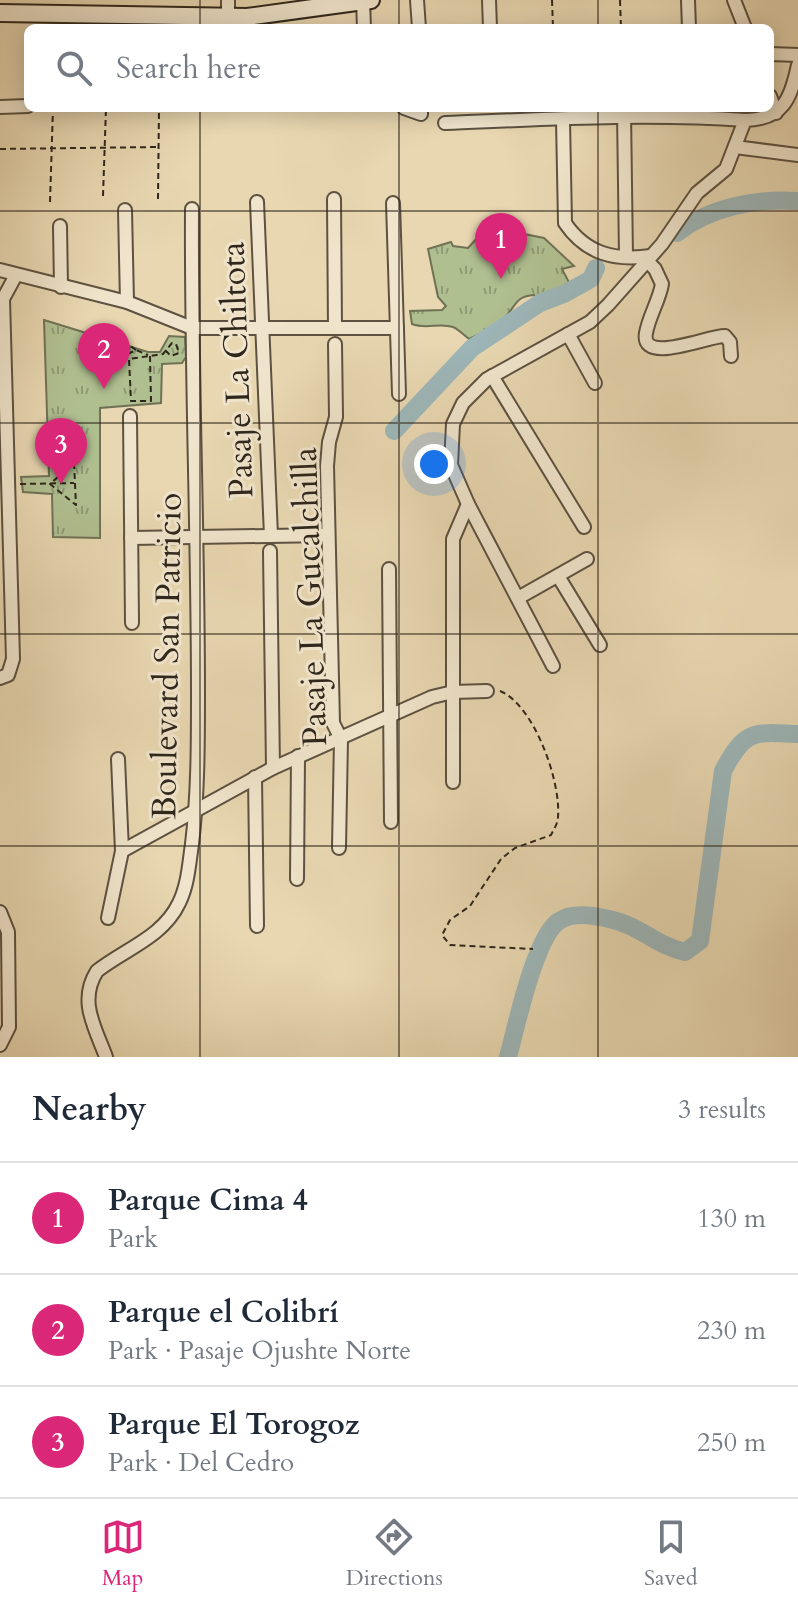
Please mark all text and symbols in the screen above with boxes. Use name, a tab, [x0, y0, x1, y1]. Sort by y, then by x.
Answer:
search box	[24, 24, 774, 112]
icon: search	[52, 46, 96, 90]
text: Search here	[116, 48, 261, 89]
pin: 1	[475, 213, 527, 279]
street label: Pasaje La Chiltota	[210, 241, 264, 499]
pin: 2	[78, 323, 130, 389]
pin: 3	[35, 418, 87, 484]
your location	[414, 444, 454, 484]
street label: Pasaje La Gucalchilla	[282, 446, 338, 747]
street label: Boulevard San Patricio	[141, 492, 193, 820]
text: Nearby	[32, 1086, 147, 1132]
text: 3 results	[678, 1092, 766, 1127]
text: Parque Cima 4	[108, 1180, 308, 1221]
text: 1	[51, 1201, 65, 1236]
text: 130 m	[697, 1201, 766, 1236]
text: Park	[108, 1221, 158, 1256]
text: Parque el Colibrí	[108, 1292, 339, 1333]
text: 2	[51, 1313, 65, 1348]
text: 230 m	[697, 1313, 766, 1348]
text: Park · Pasaje Ojushte Norte	[108, 1333, 411, 1368]
text: Parque El Torogoz	[108, 1404, 360, 1445]
text: 3	[51, 1425, 65, 1460]
text: 250 m	[697, 1425, 766, 1460]
text: Park · Del Cedro	[108, 1445, 294, 1480]
tab: Map	[101, 1515, 145, 1593]
tab: Directions	[346, 1515, 443, 1593]
tab: Saved	[644, 1515, 697, 1593]

